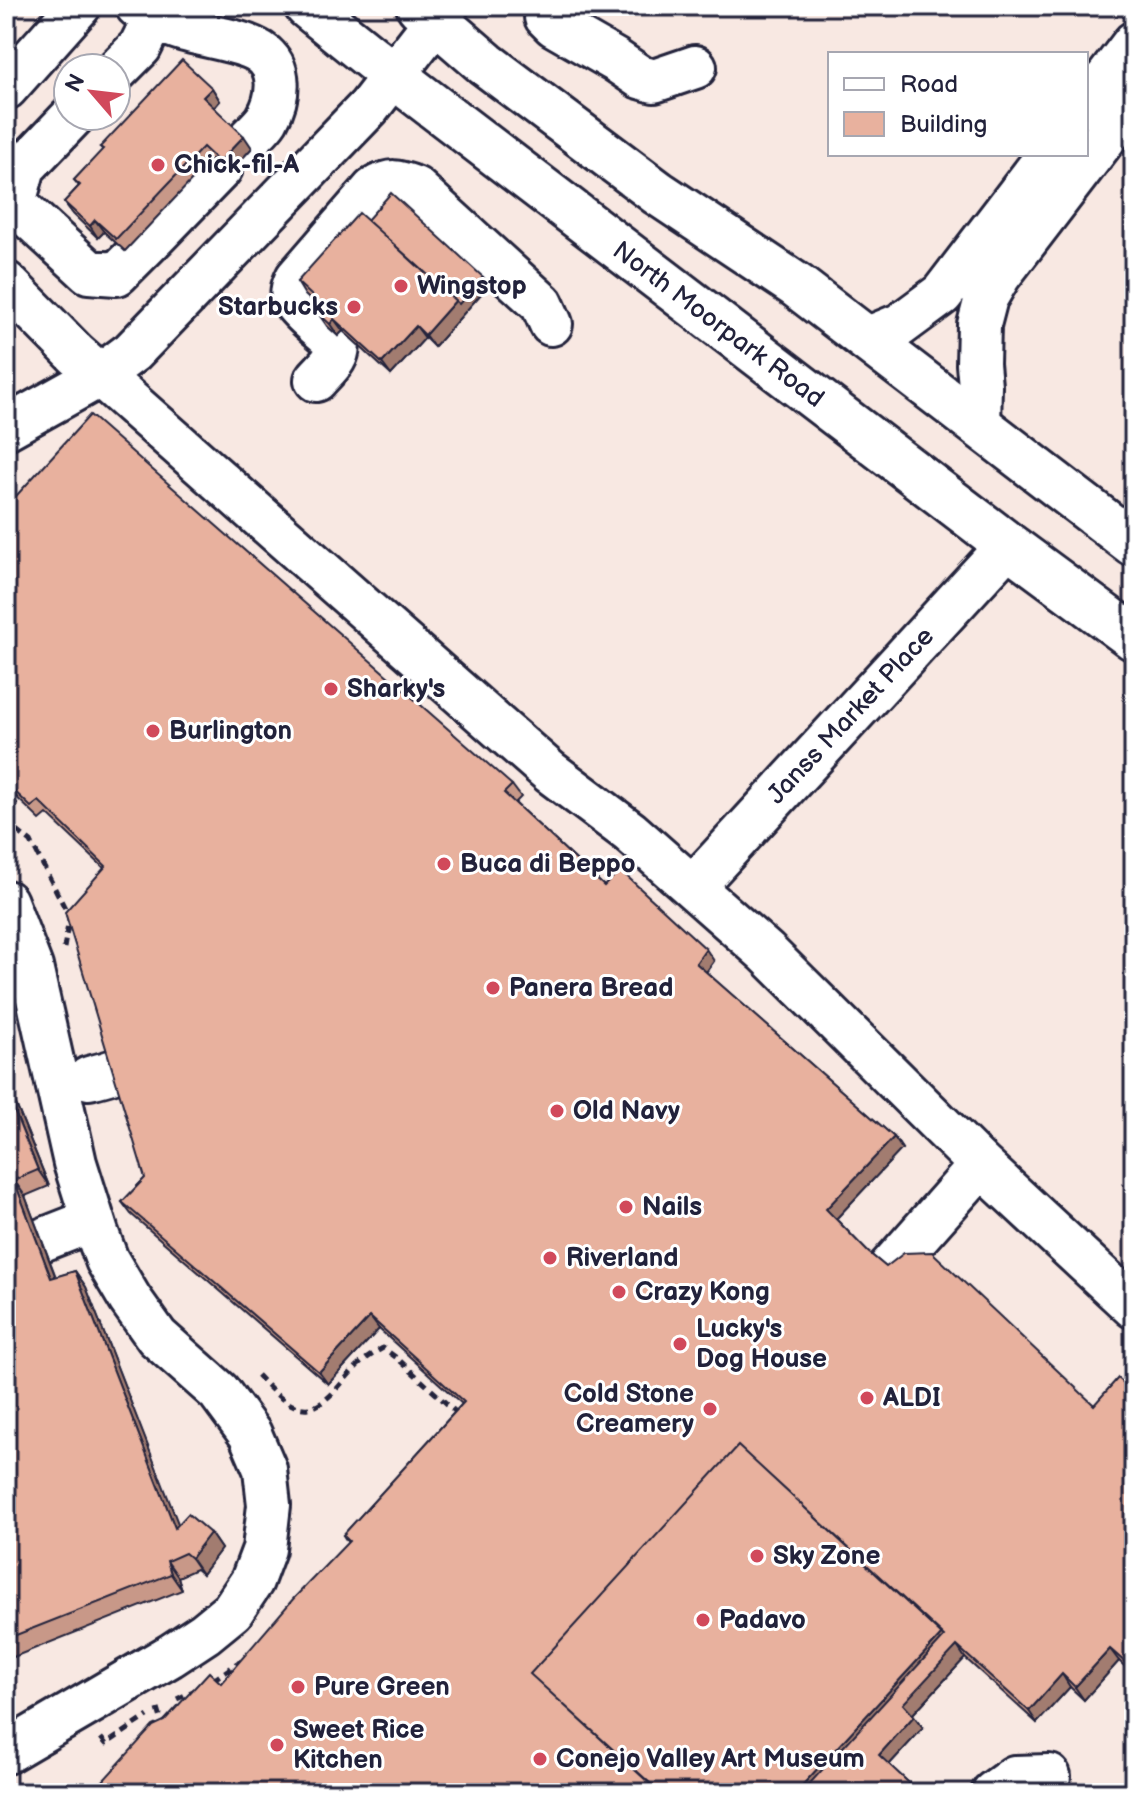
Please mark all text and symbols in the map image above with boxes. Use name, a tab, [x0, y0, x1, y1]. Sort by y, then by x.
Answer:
north arrow	[52, 52, 132, 132]
legend	[828, 52, 1088, 156]
text: N	[60, 70, 91, 97]
text: Road	[900, 70, 958, 99]
text: Building	[900, 110, 987, 139]
place label: Chick-fil-A	[174, 150, 299, 181]
marker: Chick-fil-A	[149, 156, 167, 174]
street label: North Moorpark Road	[606, 235, 830, 415]
place label: Wingstop	[417, 271, 527, 302]
marker: Wingstop	[392, 277, 410, 295]
place label: Starbucks	[218, 292, 338, 323]
marker: Starbucks	[345, 298, 363, 316]
street label: Janss Market Place	[761, 621, 941, 811]
place label: Sharky's	[347, 674, 446, 705]
marker: Sharky's	[322, 680, 340, 698]
place label: Burlington	[169, 716, 292, 747]
marker: Burlington	[144, 722, 162, 740]
place label: Buca di Beppo	[460, 849, 636, 880]
marker: Buca di Beppo	[435, 855, 453, 873]
place label: Panera Bread	[509, 973, 673, 1004]
marker: Panera Bread	[484, 979, 502, 997]
place label: Old Navy	[573, 1096, 680, 1127]
marker: Old Navy	[548, 1102, 566, 1120]
place label: Nails	[642, 1192, 702, 1223]
marker: Nails	[617, 1198, 635, 1216]
place label: Riverland	[566, 1243, 679, 1274]
marker: Riverland	[541, 1249, 559, 1267]
place label: Crazy Kong	[635, 1277, 770, 1308]
marker: Crazy Kong	[610, 1283, 628, 1301]
place label: Lucky's Dog House	[696, 1314, 827, 1375]
marker: Lucky's Dog House	[671, 1335, 689, 1353]
place label: Cold Stone Creamery	[564, 1379, 694, 1440]
place label: ALDI	[882, 1383, 941, 1414]
marker: ALDI	[858, 1389, 876, 1407]
marker: Cold Stone Creamery	[701, 1400, 719, 1418]
place label: Sky Zone	[773, 1541, 880, 1572]
marker: Sky Zone	[748, 1547, 766, 1565]
place label: Padavo	[719, 1605, 806, 1636]
marker: Padavo	[694, 1611, 712, 1629]
place label: Pure Green	[314, 1672, 450, 1703]
marker: Pure Green	[289, 1678, 307, 1696]
place label: Sweet Rice Kitchen	[293, 1715, 425, 1776]
marker: Sweet Rice Kitchen	[268, 1736, 286, 1754]
place label: Conejo Valley Art Museum	[556, 1744, 865, 1775]
marker: Conejo Valley Art Museum	[531, 1750, 549, 1768]

